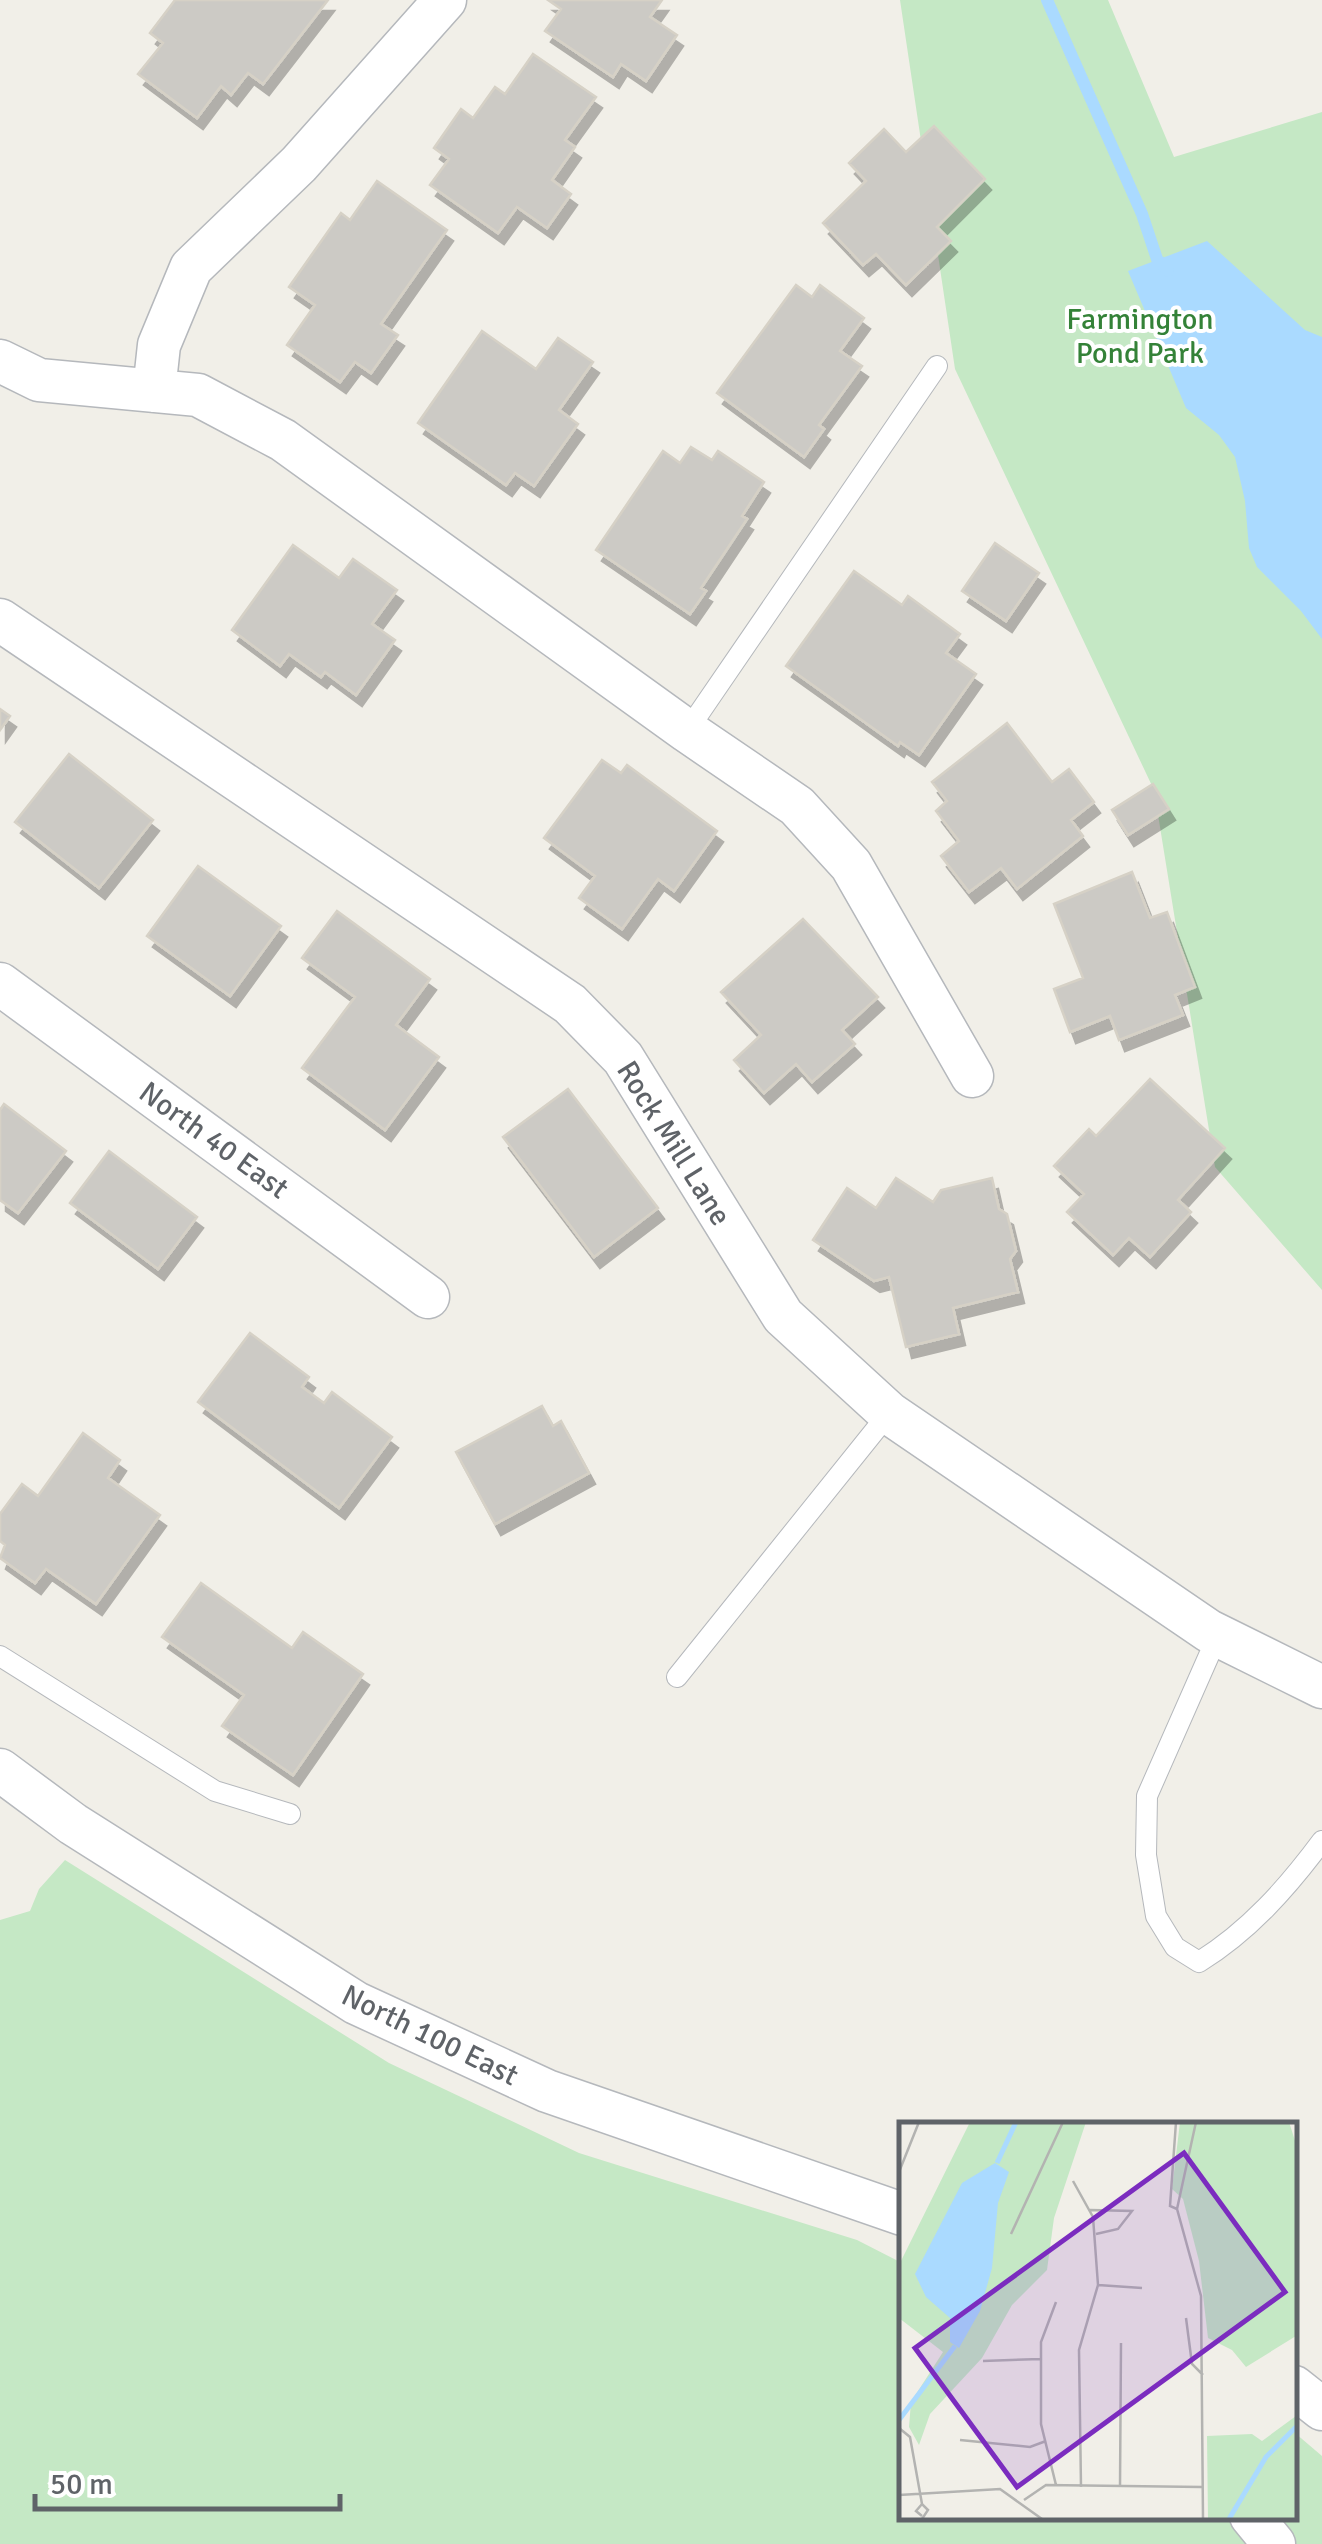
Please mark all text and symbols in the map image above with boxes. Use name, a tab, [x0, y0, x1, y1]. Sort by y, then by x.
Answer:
park label: Farmington Pond Park	[1066, 301, 1214, 372]
street label: Rock Mill Lane	[608, 1054, 739, 1232]
street label: North 40 East	[132, 1074, 296, 1207]
street label: North 100 East	[335, 1977, 524, 2094]
inset map	[899, 2122, 1297, 2519]
scale bar	[35, 2449, 340, 2511]
text: 50 m	[50, 2466, 113, 2503]

